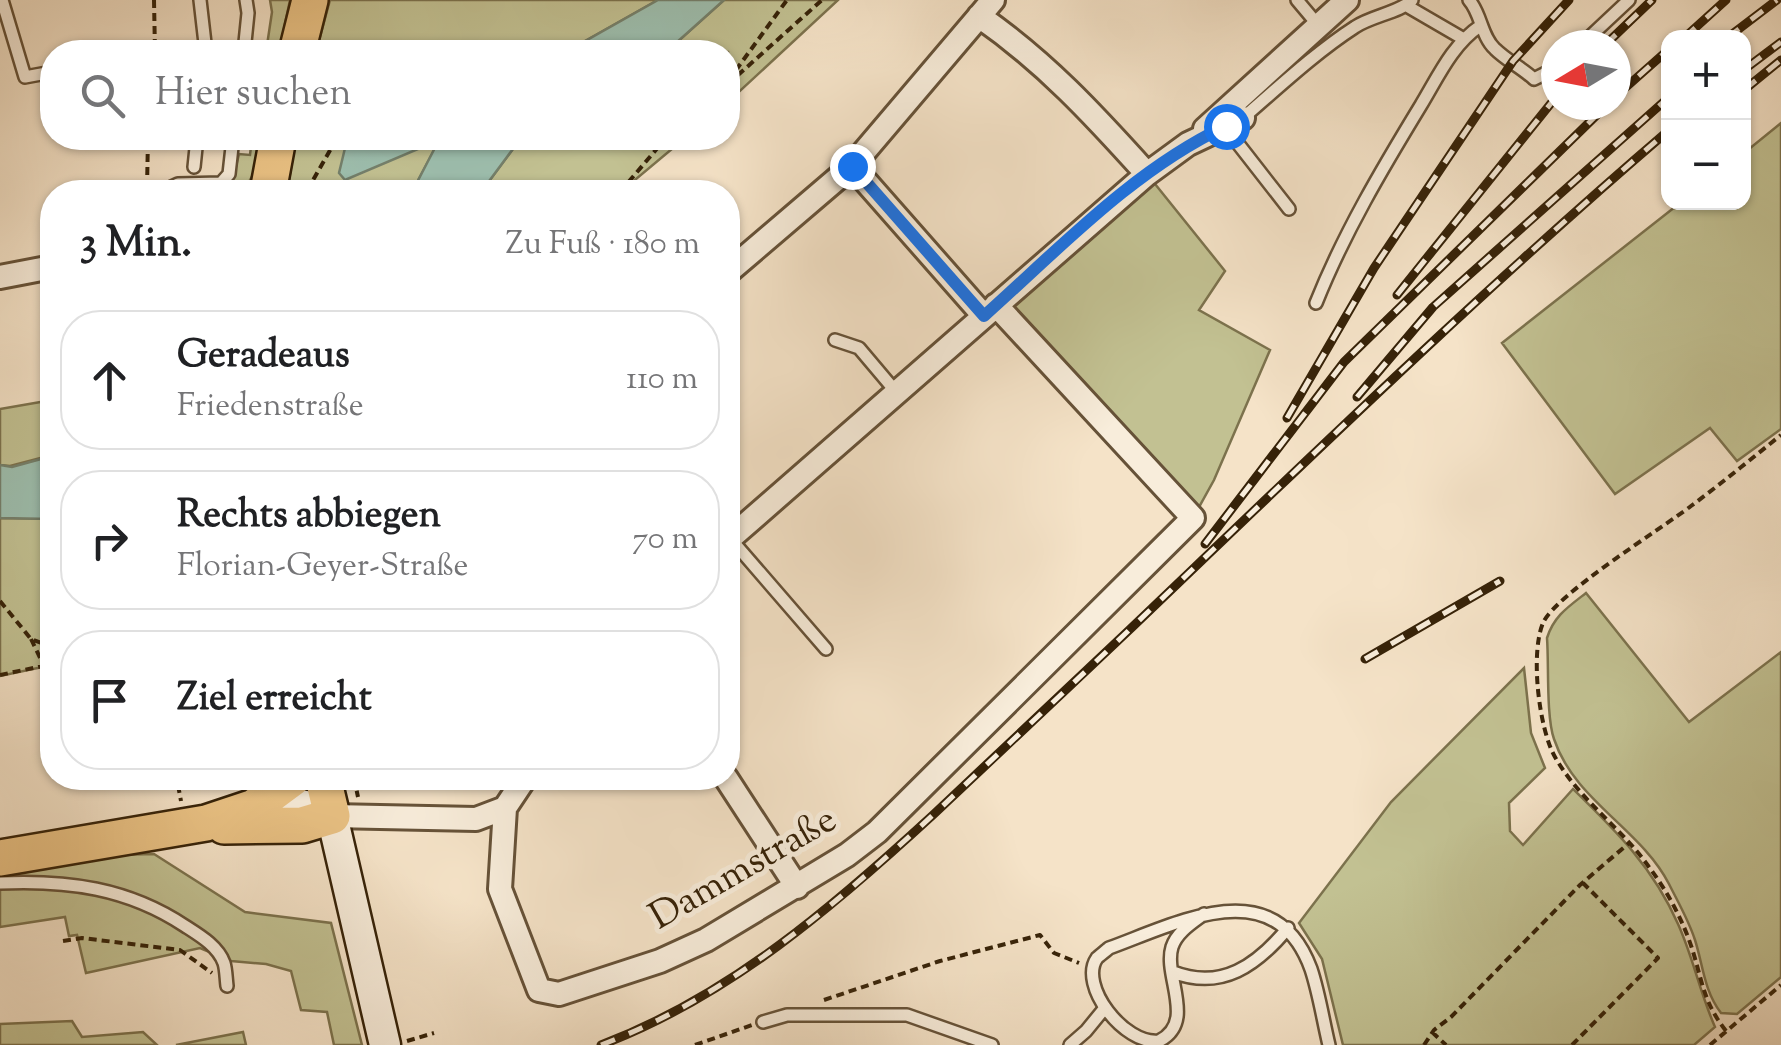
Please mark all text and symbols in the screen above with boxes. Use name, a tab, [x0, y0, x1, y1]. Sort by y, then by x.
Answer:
north arrow	[1541, 30, 1631, 120]
map controls	[1661, 30, 1751, 210]
button: +	[1661, 30, 1751, 120]
search box	[40, 40, 740, 150]
icon: search	[75, 68, 130, 123]
text: Hier suchen	[155, 68, 352, 122]
route start	[1204, 104, 1250, 150]
button: −	[1661, 120, 1751, 210]
route end	[830, 144, 876, 190]
text: 3 Min.	[80, 215, 192, 275]
text: Zu Fuß · 180 m	[505, 222, 700, 268]
text: Geradeaus	[177, 330, 350, 384]
icon: ahead	[82, 353, 137, 408]
text: 110 m	[626, 357, 698, 403]
text: Friedenstraße	[177, 384, 364, 430]
text: Rechts abbiegen	[177, 490, 441, 544]
icon: right	[82, 513, 137, 568]
text: 70 m	[632, 517, 698, 563]
text: Florian-Geyer-Straße	[177, 544, 468, 590]
icon: arrive	[82, 673, 137, 728]
text: Ziel erreicht	[177, 673, 372, 727]
street label: Dammstraße	[640, 795, 848, 945]

